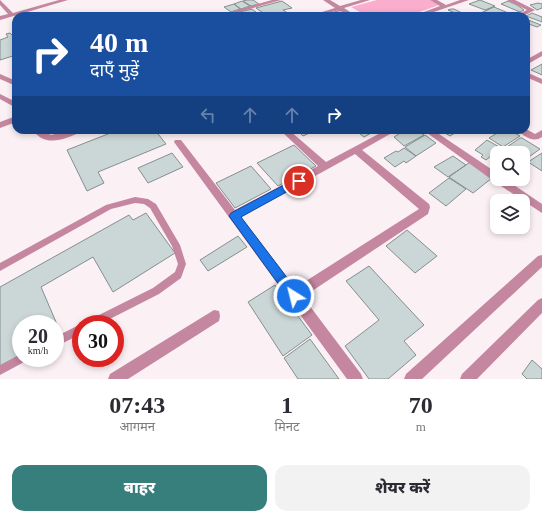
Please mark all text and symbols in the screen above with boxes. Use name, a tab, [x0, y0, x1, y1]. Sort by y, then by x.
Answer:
text: 40 m	[90, 27, 148, 58]
icon: right	[24, 28, 76, 80]
text: दाएँ मुड़ें	[90, 60, 139, 80]
icon: left	[197, 104, 219, 126]
icon: ahead	[239, 104, 261, 126]
icon: ahead	[281, 104, 303, 126]
icon: right	[323, 104, 345, 126]
map controls	[490, 146, 530, 234]
button: search	[490, 146, 530, 186]
pin	[282, 164, 316, 198]
icon: arrive	[288, 170, 310, 192]
button: layers	[490, 194, 530, 234]
position arrow	[273, 275, 315, 317]
speed limit sign: 30	[72, 315, 124, 367]
text: 20	[28, 325, 48, 347]
text: km/h	[28, 345, 48, 356]
text: 07:43	[109, 392, 165, 418]
text: 1	[281, 392, 293, 418]
text: 70	[409, 392, 433, 418]
text: आगमन	[119, 419, 155, 434]
text: मिनट	[275, 419, 299, 434]
text: m	[416, 419, 426, 434]
button: बाहर	[12, 465, 267, 511]
button: शेयर करें	[275, 465, 530, 511]

